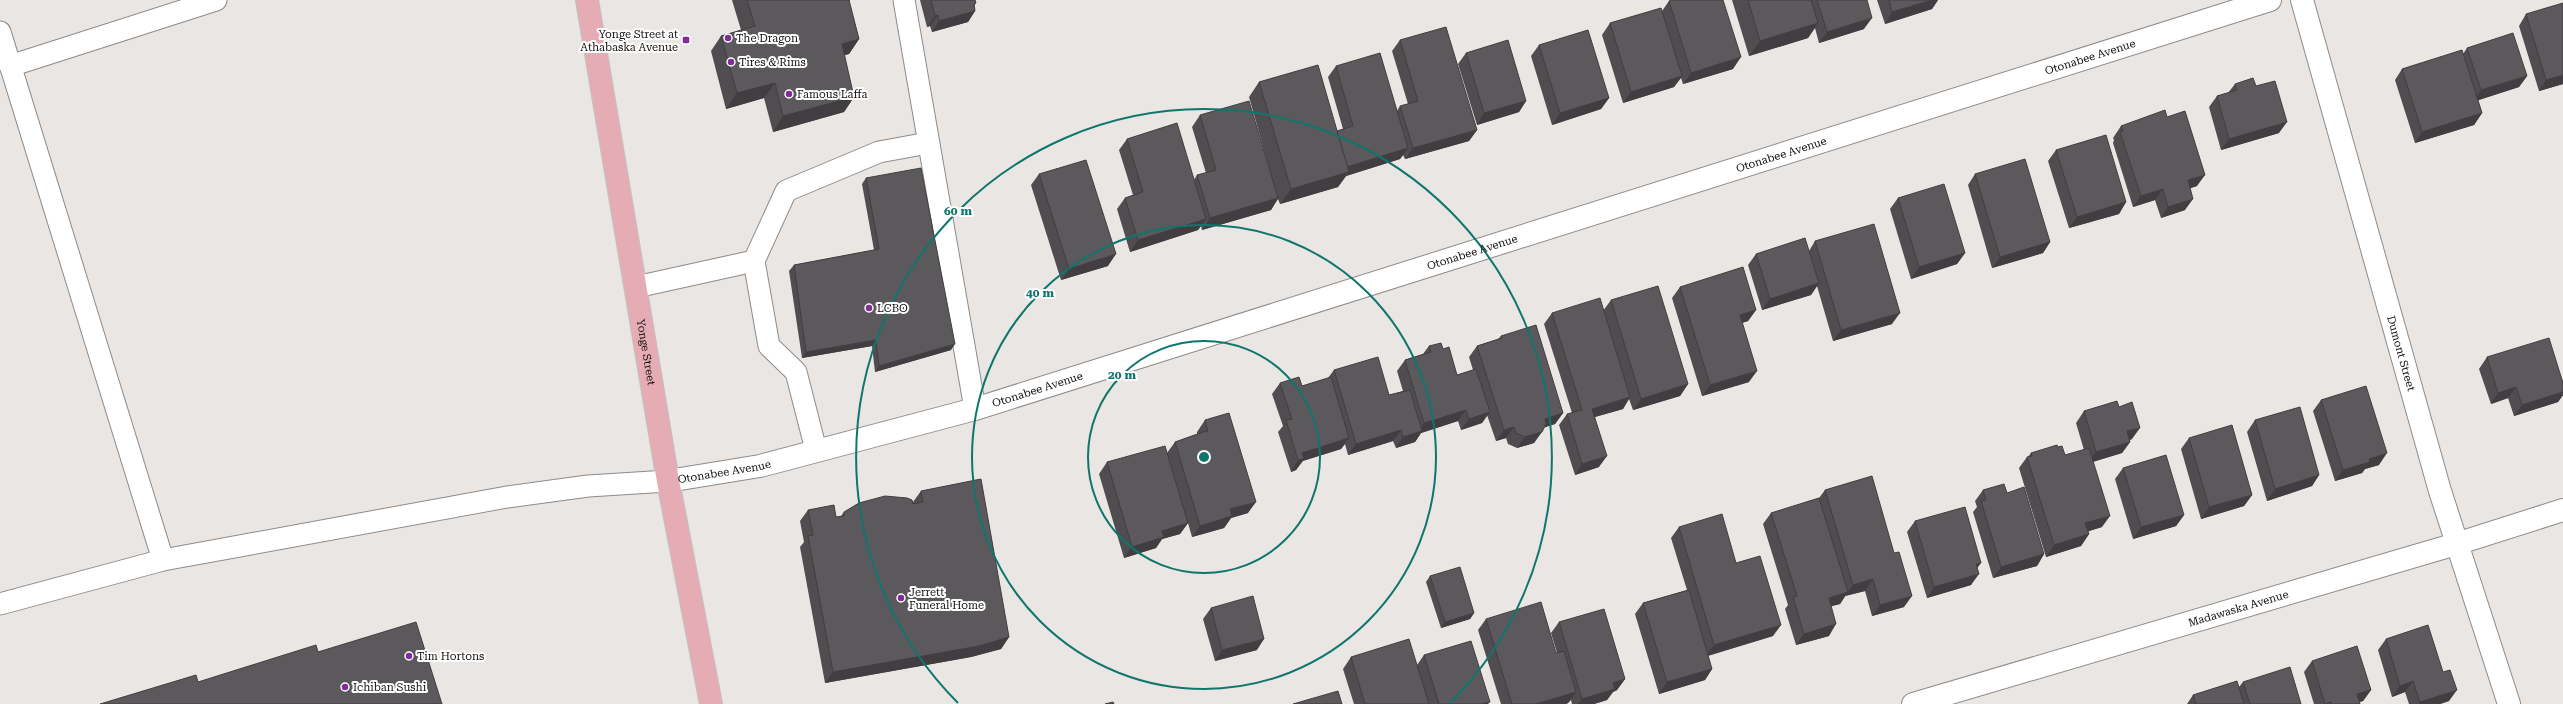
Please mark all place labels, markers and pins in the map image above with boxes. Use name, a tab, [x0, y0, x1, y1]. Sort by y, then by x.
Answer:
place label: Yonge Street at Athabaska Avenue	[580, 28, 678, 54]
place label: The Dragon	[736, 32, 798, 45]
marker: The Dragon	[723, 33, 733, 43]
marker: Yonge Street at Athabaska Avenue	[681, 35, 691, 45]
place label: Tires & Rims	[739, 56, 806, 69]
marker: Tires & Rims	[726, 57, 736, 67]
place label: Famous Laffa	[797, 88, 867, 101]
marker: Famous Laffa	[784, 89, 794, 99]
place label: LCBO	[877, 302, 908, 315]
marker: LCBO	[864, 303, 874, 313]
centre of rings	[1197, 450, 1211, 464]
place label: Jerrett Funeral Home	[909, 586, 984, 612]
marker: Jerrett Funeral Home	[896, 593, 906, 603]
place label: Tim Hortons	[417, 650, 484, 663]
marker: Tim Hortons	[404, 651, 414, 661]
place label: Ichiban Sushi	[353, 681, 427, 694]
marker: Ichiban Sushi	[340, 682, 350, 692]

